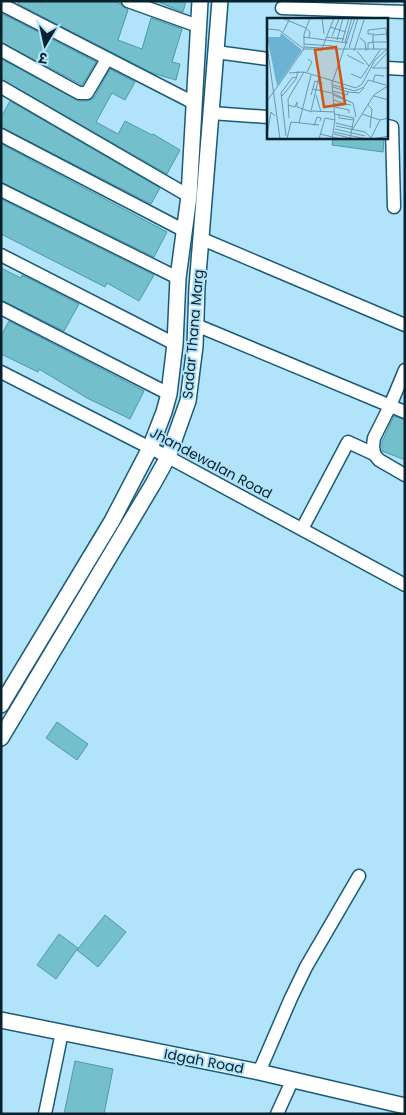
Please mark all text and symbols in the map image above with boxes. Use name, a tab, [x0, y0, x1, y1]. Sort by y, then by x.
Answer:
inset map	[267, 18, 388, 139]
north arrow	[20, 20, 70, 70]
text: उ	[36, 47, 49, 68]
street label: Sadar Thana Marg	[177, 268, 209, 400]
street label: Jhandewalan Road	[146, 422, 276, 504]
street label: Idgah Road	[162, 1043, 246, 1079]

